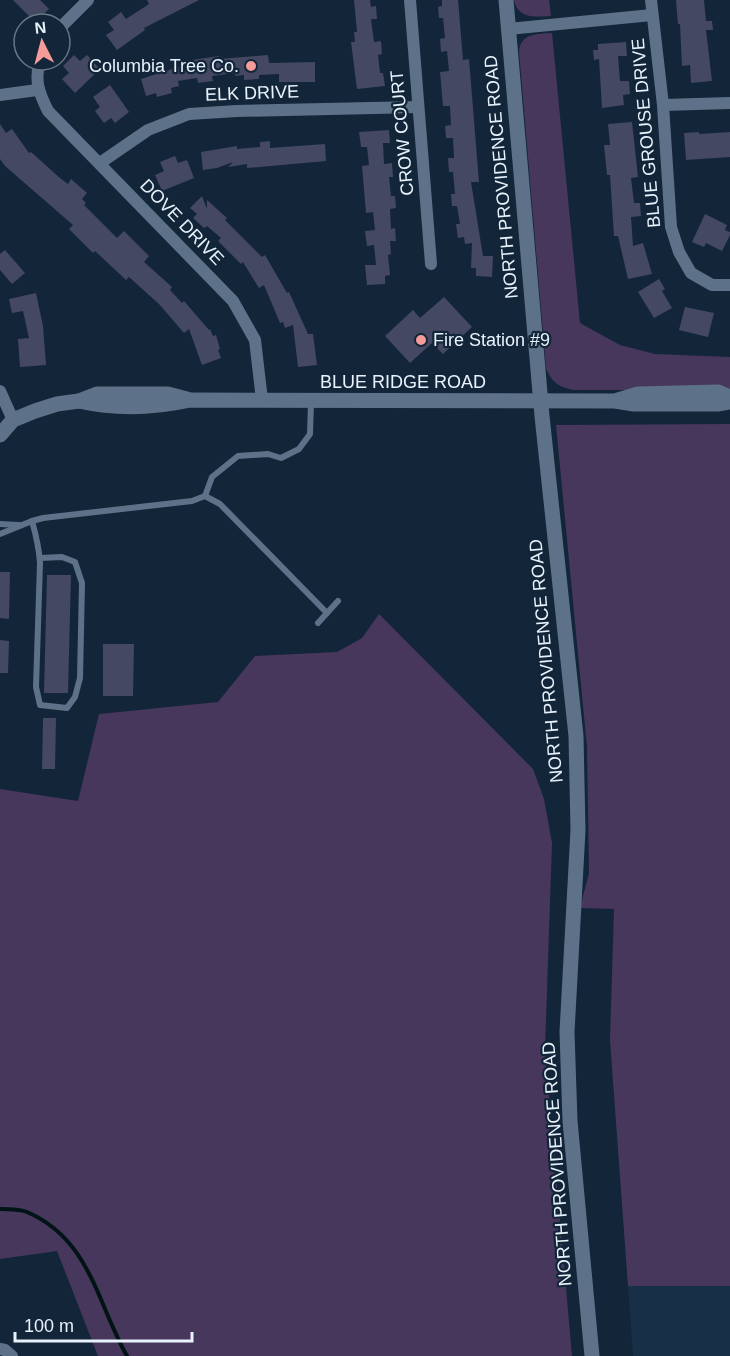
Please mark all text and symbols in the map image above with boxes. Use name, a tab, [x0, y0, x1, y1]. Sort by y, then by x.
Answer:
north arrow	[12, 12, 72, 72]
text: N	[34, 19, 47, 37]
street label: BLUE GROUSE DRIVE	[628, 37, 664, 229]
street label: NORTH PROVIDENCE ROAD	[480, 54, 522, 300]
place label: Columbia Tree Co.	[89, 56, 239, 76]
marker: Columbia Tree Co.	[244, 59, 258, 73]
street label: CROW COURT	[387, 70, 417, 196]
street label: ELK DRIVE	[205, 81, 299, 105]
street label: DOVE DRIVE	[136, 175, 228, 269]
place label: Fire Station #9	[433, 330, 550, 350]
marker: Fire Station #9	[414, 333, 428, 347]
street label: BLUE RIDGE ROAD	[320, 372, 486, 392]
street label: NORTH PROVIDENCE ROAD	[525, 538, 567, 784]
street label: NORTH PROVIDENCE ROAD	[538, 1041, 576, 1287]
scale bar	[15, 1305, 192, 1343]
text: 100 m	[24, 1316, 74, 1336]

